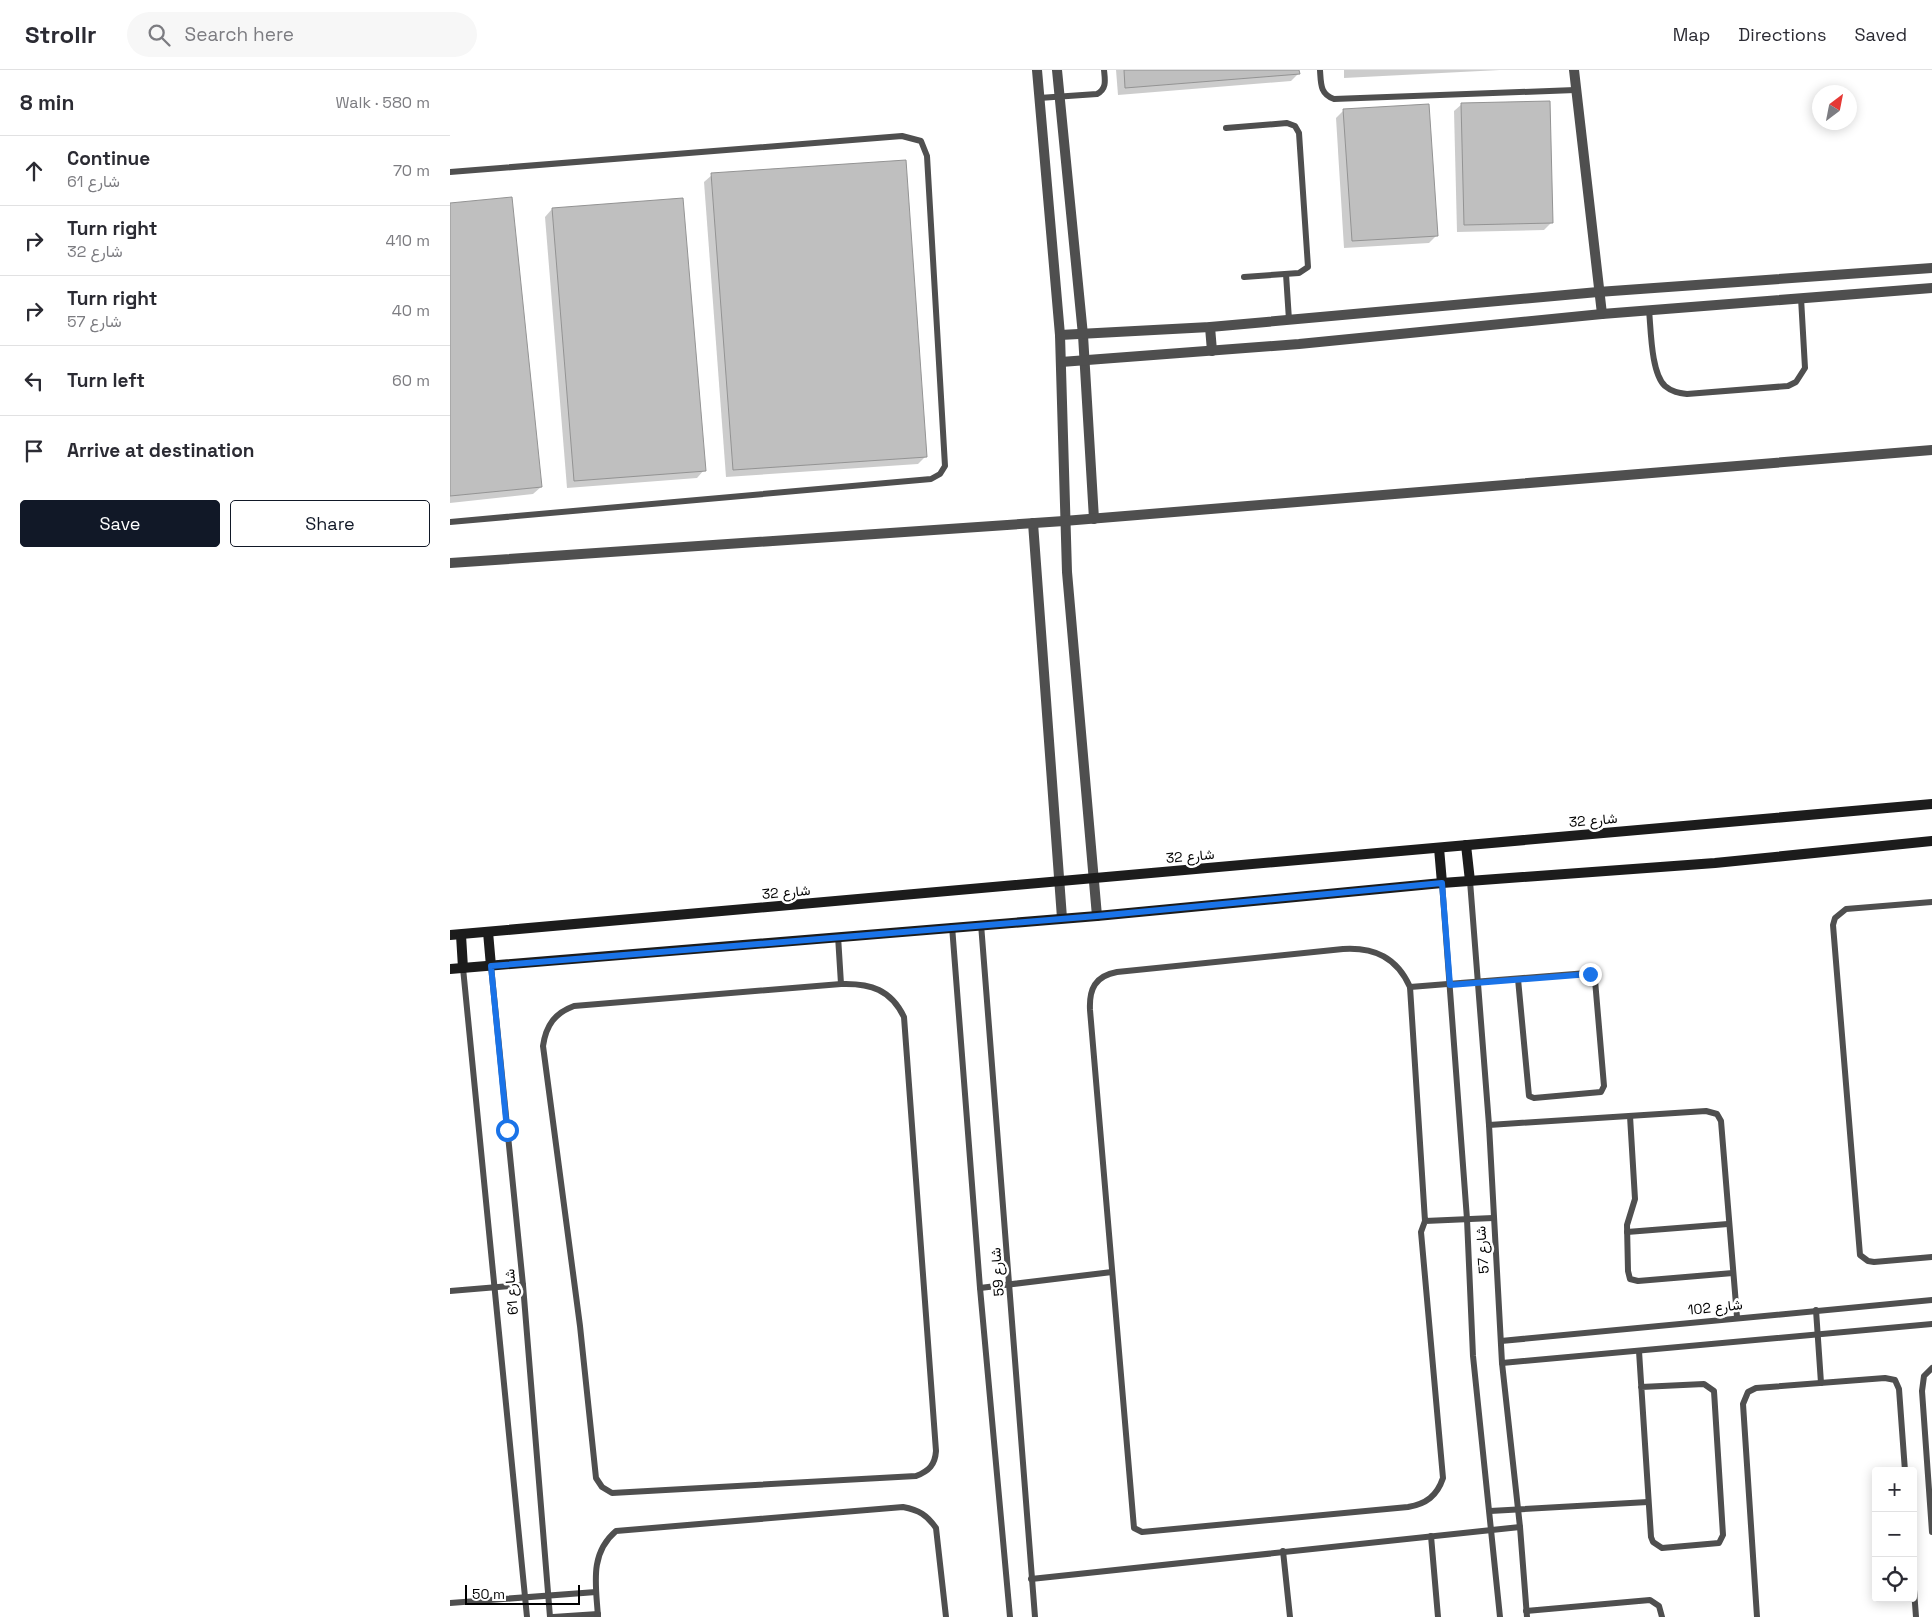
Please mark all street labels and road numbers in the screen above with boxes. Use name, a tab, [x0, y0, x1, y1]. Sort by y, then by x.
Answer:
street label: شارع 32	[1568, 809, 1618, 833]
street label: شارع 32	[1165, 845, 1215, 869]
street label: شارع 32	[761, 881, 811, 905]
street label: شارع 57	[1471, 1225, 1495, 1275]
street label: شارع 59	[986, 1247, 1010, 1297]
street label: شارع 61	[500, 1268, 524, 1316]
street label: شارع 102	[1687, 1295, 1744, 1321]

